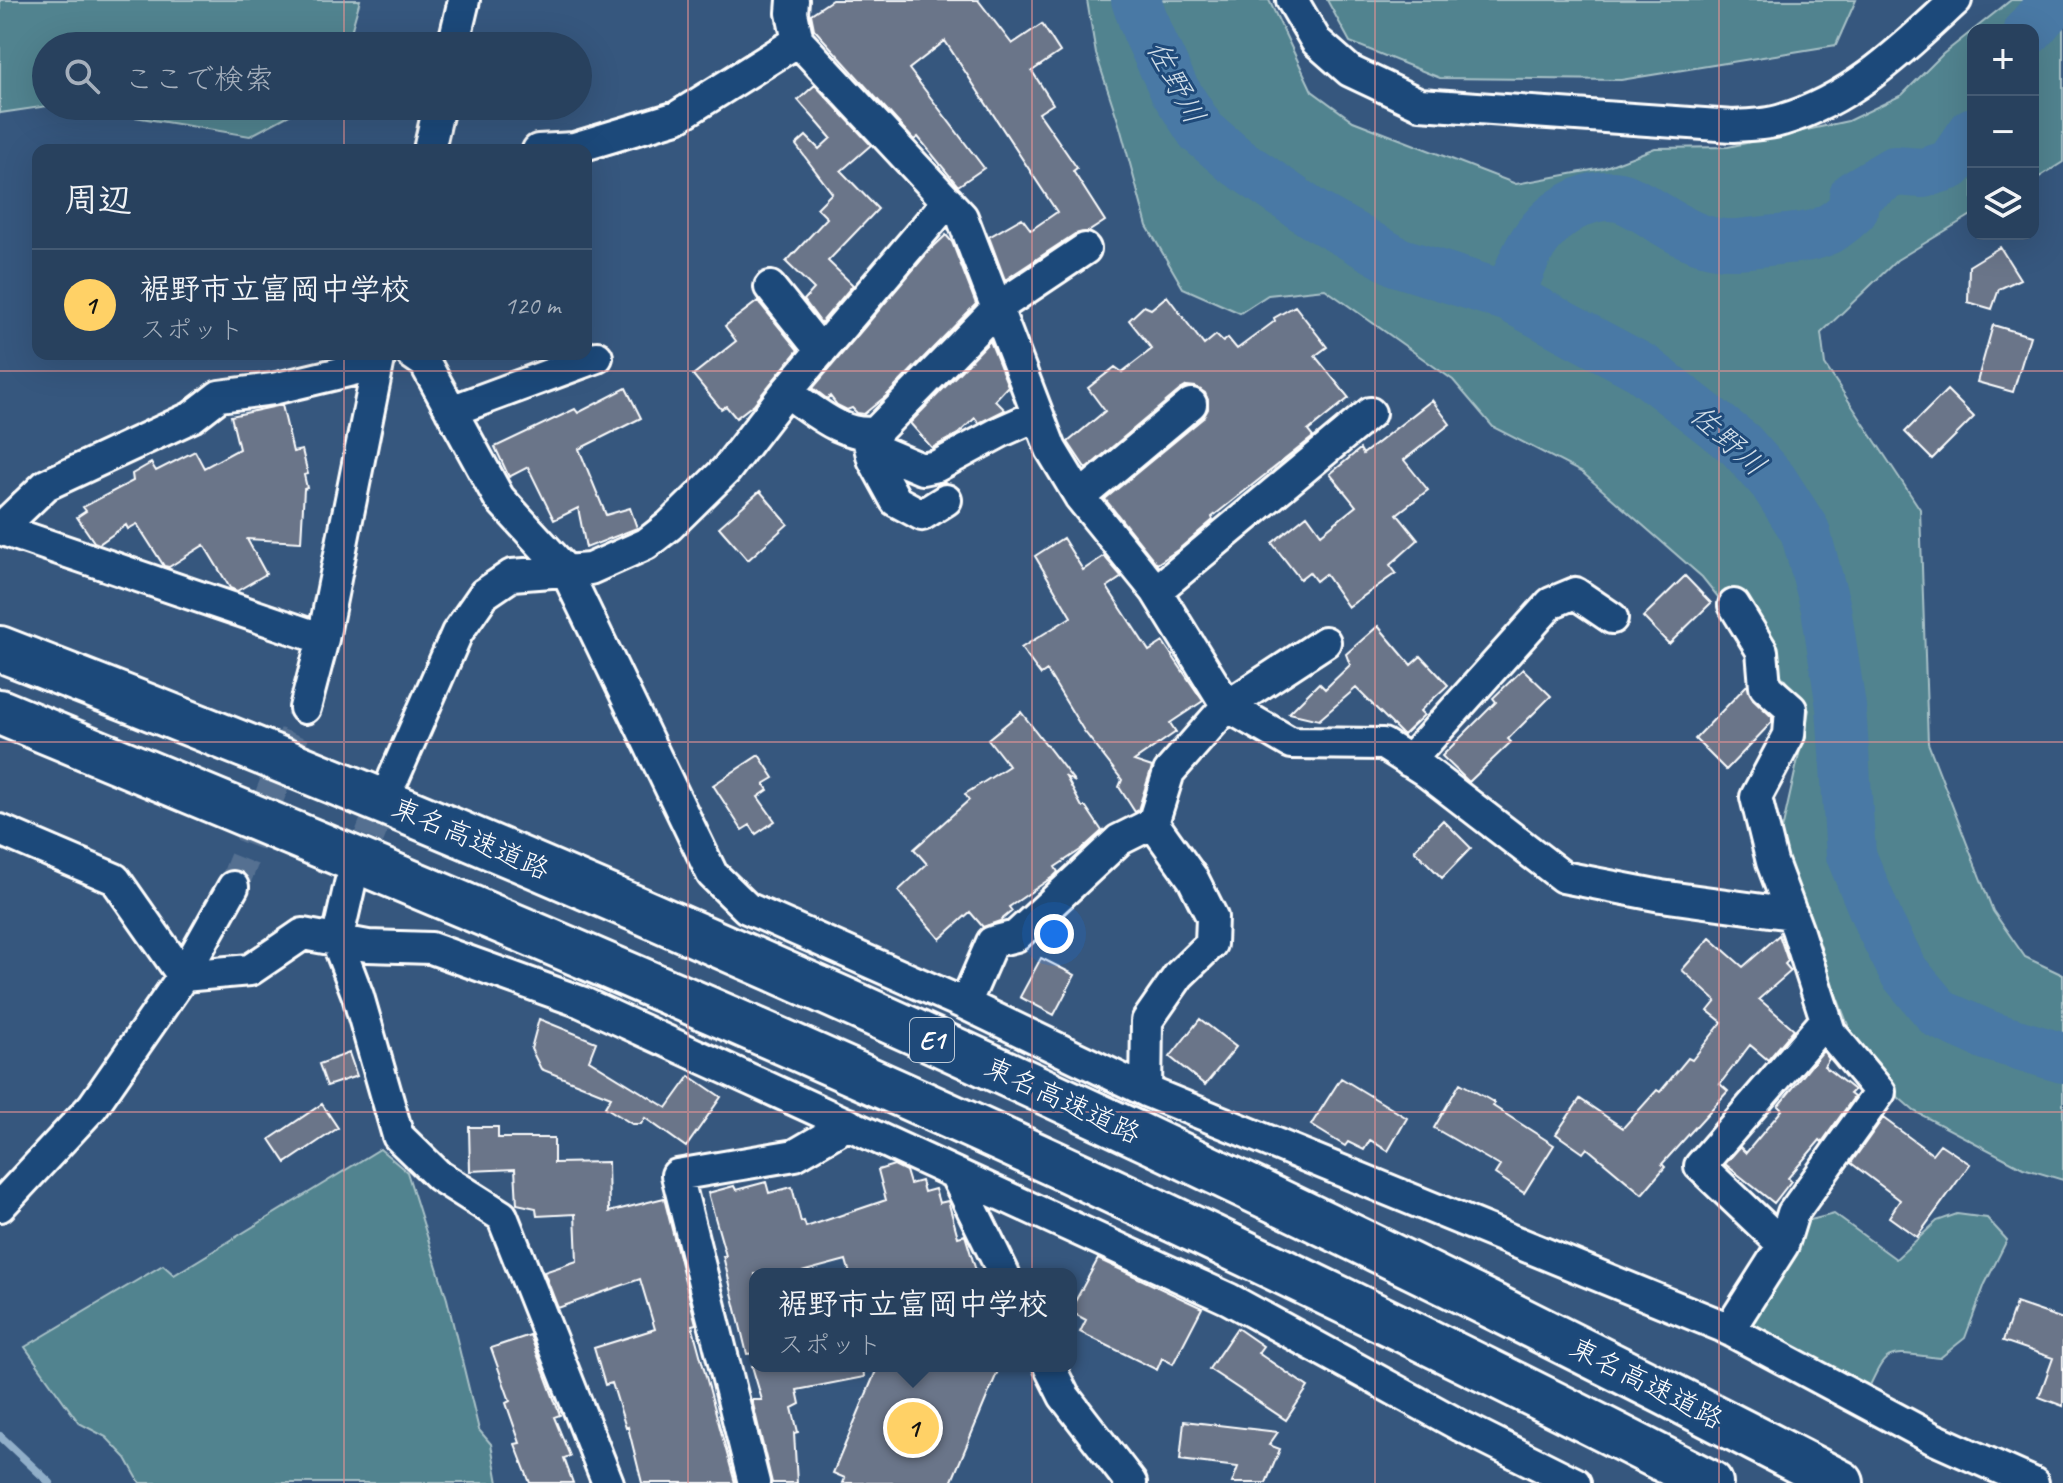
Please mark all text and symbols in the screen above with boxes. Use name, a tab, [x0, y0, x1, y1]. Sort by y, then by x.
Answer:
map controls	[1967, 24, 2039, 240]
button: +	[1967, 24, 2039, 96]
search box	[32, 32, 592, 120]
water label: 佐野川	[1138, 33, 1214, 131]
icon: search	[60, 54, 104, 98]
text: ここで検索	[124, 60, 274, 98]
button: −	[1967, 96, 2039, 168]
button: layers	[1967, 168, 2039, 240]
text: 周辺	[64, 178, 132, 221]
text: 裾野市立富岡中学校	[140, 270, 410, 308]
text: 1	[84, 289, 96, 322]
text: 120 m	[504, 289, 560, 322]
text: スポット	[140, 313, 244, 346]
water label: 佐野川	[1682, 396, 1774, 484]
street label: 東名高速道路	[387, 789, 555, 887]
your location	[1034, 914, 1074, 954]
road number: E1	[910, 1018, 954, 1062]
street label: 東名高速道路	[979, 1049, 1147, 1151]
popup	[749, 1268, 1077, 1372]
text: 裾野市立富岡中学校	[778, 1285, 1048, 1323]
text: スポット	[778, 1328, 882, 1361]
street label: 東名高速道路	[1564, 1329, 1730, 1437]
pin: 1	[887, 1398, 939, 1458]

